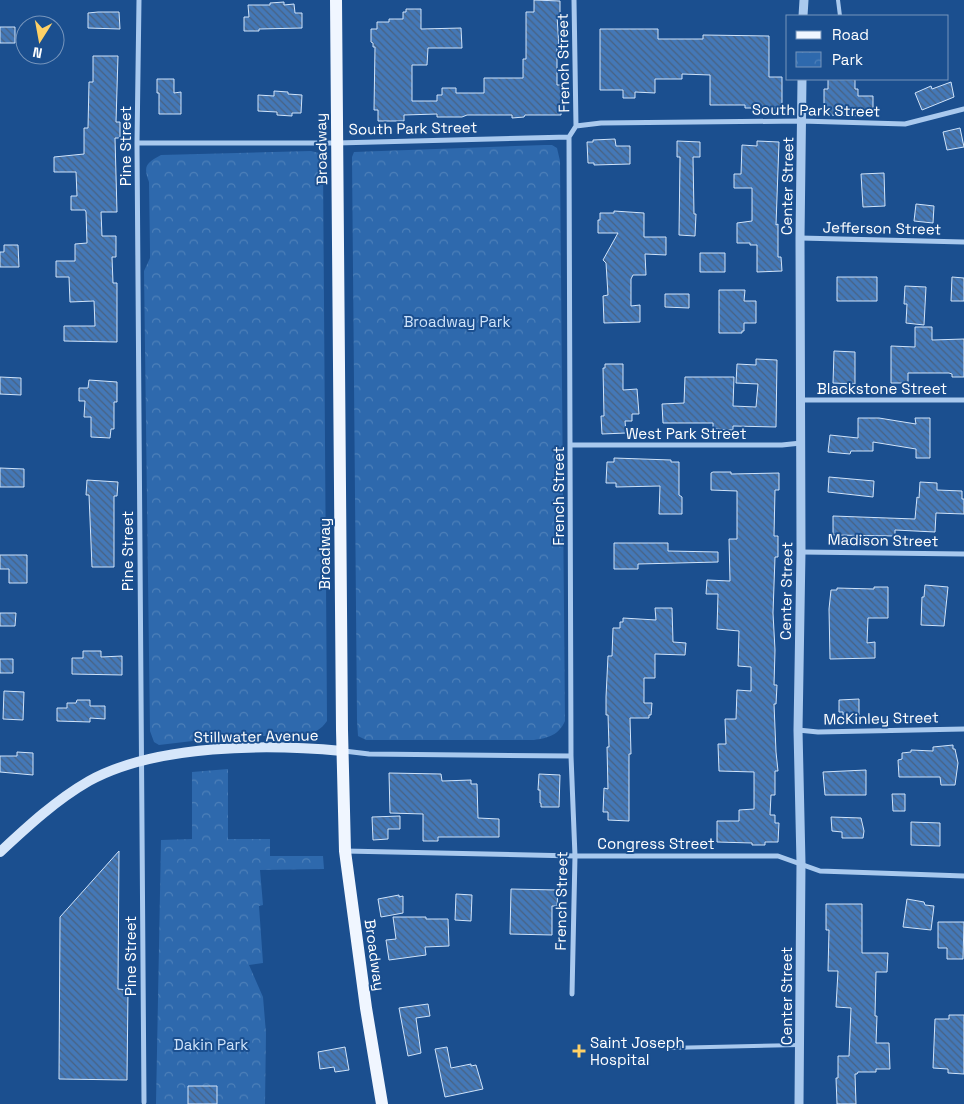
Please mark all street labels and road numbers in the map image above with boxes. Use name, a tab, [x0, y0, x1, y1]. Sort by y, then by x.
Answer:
street label: French Street	[553, 13, 573, 113]
street label: South Park Street	[752, 99, 880, 121]
street label: Pine Street	[116, 106, 135, 186]
street label: Broadway	[311, 113, 331, 185]
street label: South Park Street	[349, 117, 477, 139]
street label: Center Street	[777, 137, 797, 235]
street label: Jefferson Street	[823, 217, 942, 239]
street label: Blackstone Street	[817, 379, 947, 398]
street label: West Park Street	[625, 424, 747, 443]
street label: French Street	[549, 446, 568, 546]
street label: Pine Street	[118, 511, 137, 591]
street label: Broadway	[315, 518, 334, 590]
street label: Madison Street	[827, 530, 939, 550]
street label: Center Street	[776, 542, 796, 640]
street label: McKinley Street	[823, 707, 939, 729]
street label: Stillwater Avenue	[193, 725, 319, 747]
street label: Congress Street	[597, 834, 715, 853]
street label: French Street	[551, 851, 571, 951]
street label: Pine Street	[121, 916, 140, 996]
street label: Broadway	[361, 918, 389, 992]
street label: Center Street	[777, 947, 796, 1045]

